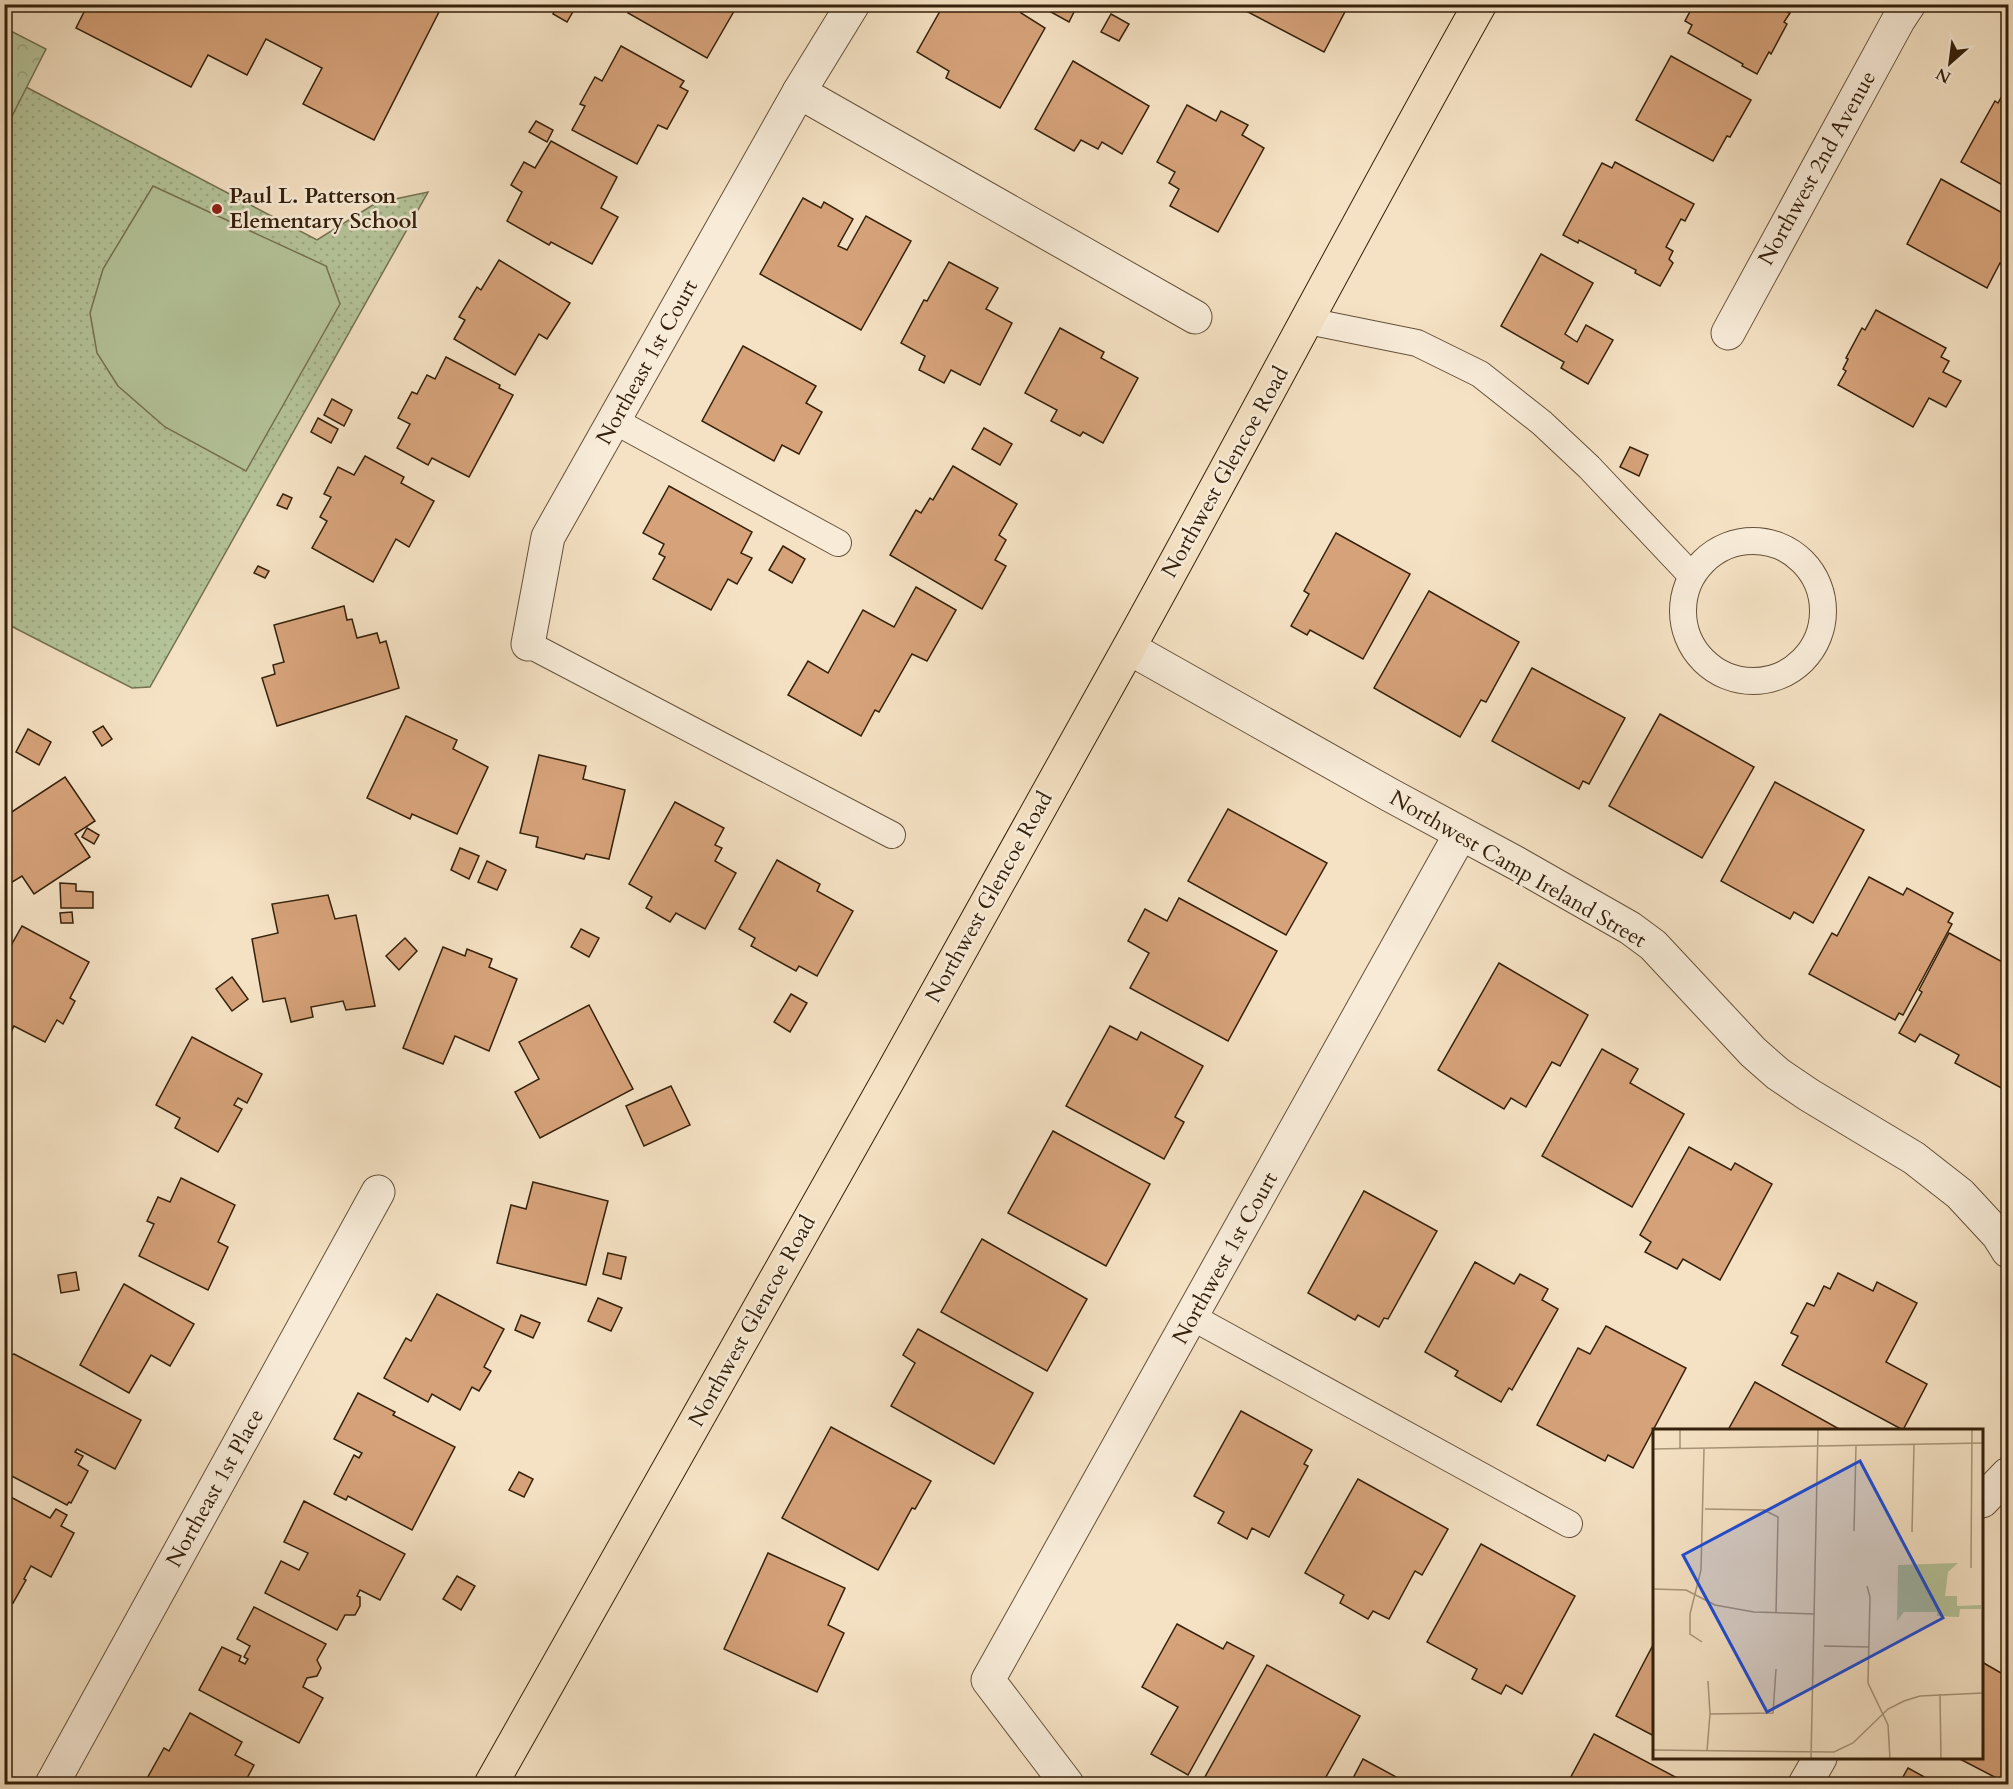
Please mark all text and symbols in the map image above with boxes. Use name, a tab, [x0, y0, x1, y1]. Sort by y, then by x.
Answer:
north arrow	[1920, 33, 1980, 93]
text: N	[1932, 62, 1955, 88]
street label: Northwest 2nd Avenue	[1751, 65, 1883, 271]
place label: Paul L. Patterson Elementary School	[229, 181, 418, 236]
marker: Paul L. Patterson Elementary School	[210, 202, 224, 216]
street label: Northeast 1st Court	[589, 274, 705, 450]
street label: Northwest Glencoe Road	[1154, 361, 1296, 583]
street label: Northwest Camp Ireland Street	[1384, 783, 1652, 955]
street label: Northwest Glencoe Road	[918, 786, 1060, 1008]
street label: Northwest 1st Court	[1165, 1166, 1285, 1350]
street label: Northwest Glencoe Road	[681, 1210, 823, 1432]
street label: Northeast 1st Place	[159, 1403, 271, 1573]
inset map	[1653, 1429, 1983, 1759]

